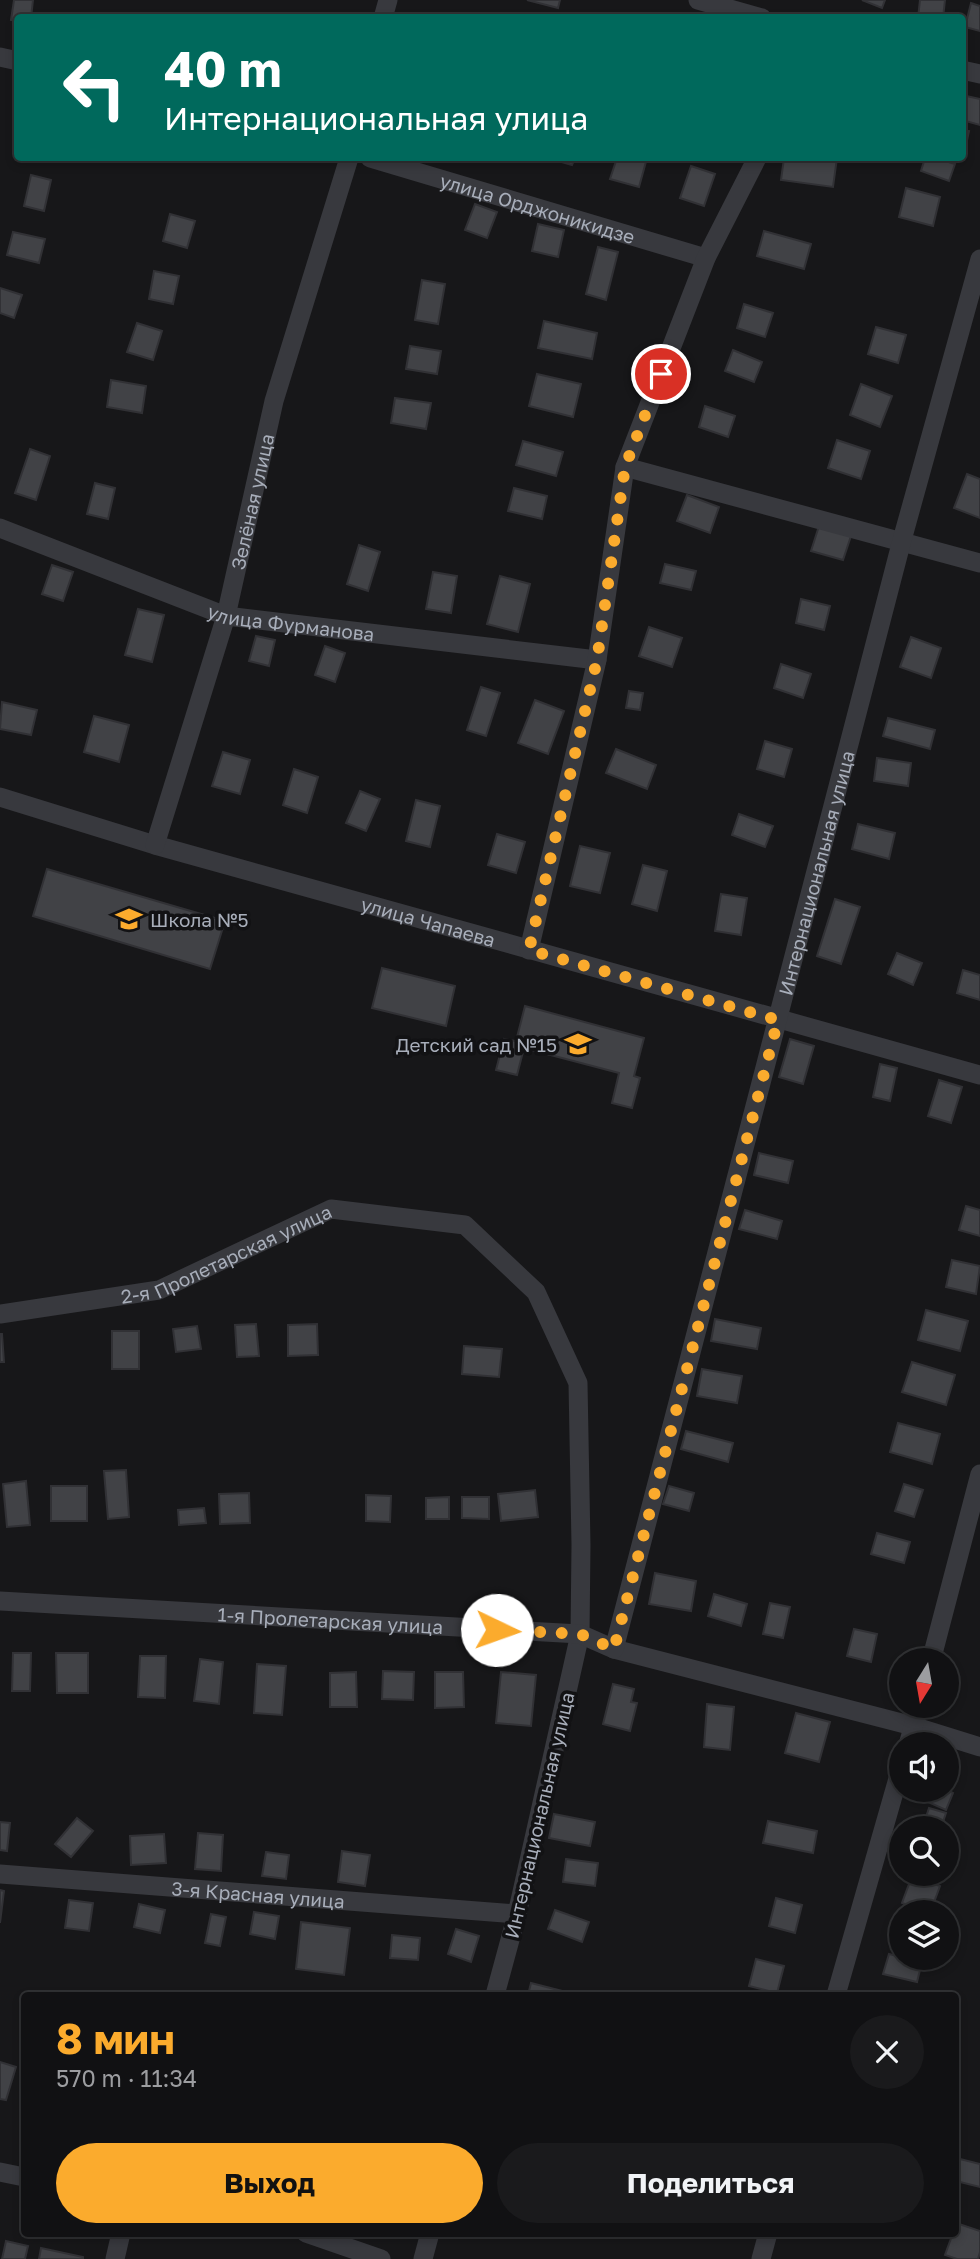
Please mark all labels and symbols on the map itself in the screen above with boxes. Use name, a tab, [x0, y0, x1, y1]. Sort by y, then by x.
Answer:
street label: улица Орджоникидзе	[438, 168, 638, 248]
pin	[631, 344, 691, 404]
street label: Зелёная улица	[225, 431, 278, 572]
street label: улица Фурманова	[205, 599, 376, 645]
street label: Интернациональная улица	[773, 748, 858, 998]
street label: улица Чапаева	[358, 892, 498, 951]
school or university icon: Школа №5	[114, 904, 144, 934]
place label: Школа №5	[150, 908, 249, 931]
school or university icon: Детский сад №15	[563, 1029, 593, 1059]
place label: Детский сад №15	[396, 1033, 557, 1056]
street label: 2-я Пролетарская улица	[119, 1199, 335, 1307]
position arrow	[460, 1593, 534, 1667]
street label: 1-я Пролетарская улица	[217, 1602, 444, 1638]
north arrow	[889, 1648, 959, 1718]
street label: Интернациональная улица	[499, 1690, 579, 1940]
street label: 3-я Красная улица	[171, 1876, 346, 1912]

